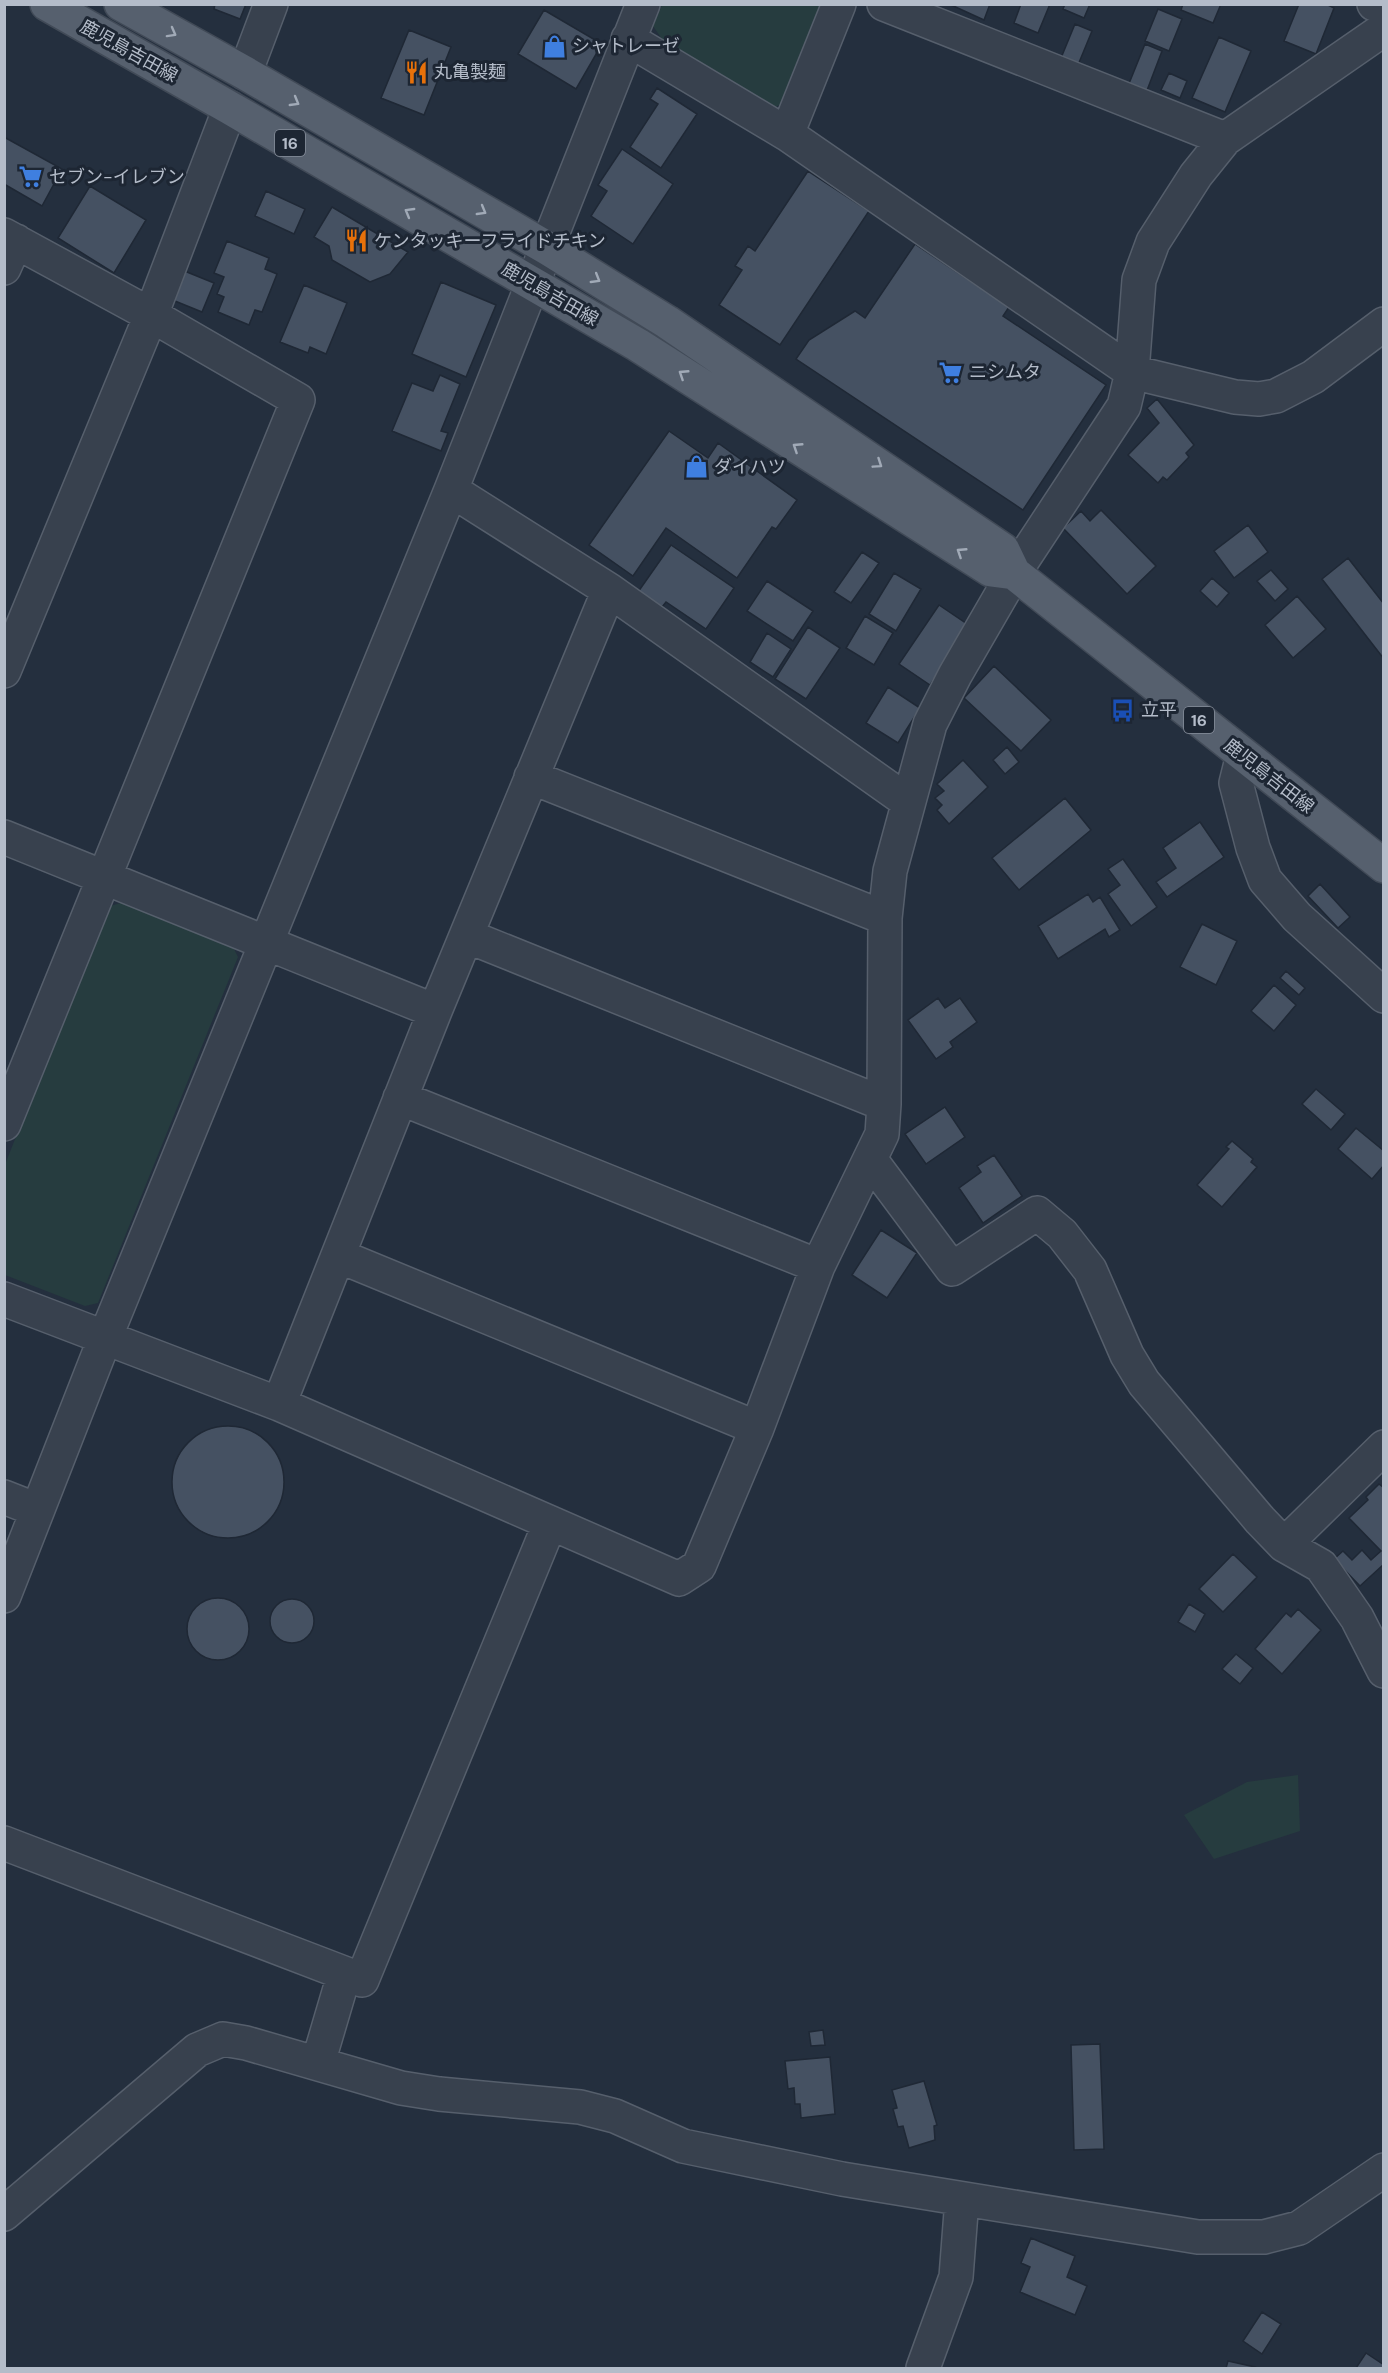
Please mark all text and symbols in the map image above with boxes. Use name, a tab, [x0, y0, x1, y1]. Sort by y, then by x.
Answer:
street label: 鹿児島吉田線	[76, 14, 182, 88]
one-way arrow	[166, 26, 176, 37]
shop icon: シャトレーゼ	[541, 33, 567, 59]
place label: シャトレーゼ	[572, 34, 680, 58]
restaurant icon: 丸亀製麺	[403, 59, 429, 85]
place label: 丸亀製麺	[434, 60, 506, 84]
one-way arrow	[289, 95, 299, 106]
road number: 16	[275, 130, 305, 156]
supermarket icon: セブン-イレブン	[18, 164, 44, 190]
place label: セブン-イレブン	[49, 165, 185, 189]
one-way arrow	[476, 203, 486, 215]
one-way arrow	[405, 208, 415, 219]
restaurant icon: ケンタッキーフライドチキン	[343, 228, 369, 254]
place label: ケンタッキーフライドチキン	[374, 229, 606, 253]
street label: 鹿児島吉田線	[497, 257, 603, 331]
one-way arrow	[590, 271, 601, 282]
supermarket icon: ニシムタ	[938, 359, 964, 385]
place label: ニシムタ	[969, 360, 1041, 384]
one-way arrow	[679, 370, 690, 381]
one-way arrow	[793, 443, 804, 454]
shop icon: ダイハツ	[683, 454, 709, 480]
place label: ダイハツ	[714, 455, 786, 479]
one-way arrow	[872, 457, 883, 468]
one-way arrow	[957, 547, 967, 559]
bus stop icon: 立平	[1110, 697, 1136, 723]
place label: 立平	[1141, 698, 1177, 722]
road number: 16	[1184, 707, 1214, 733]
street label: 鹿児島吉田線	[1219, 733, 1319, 819]

